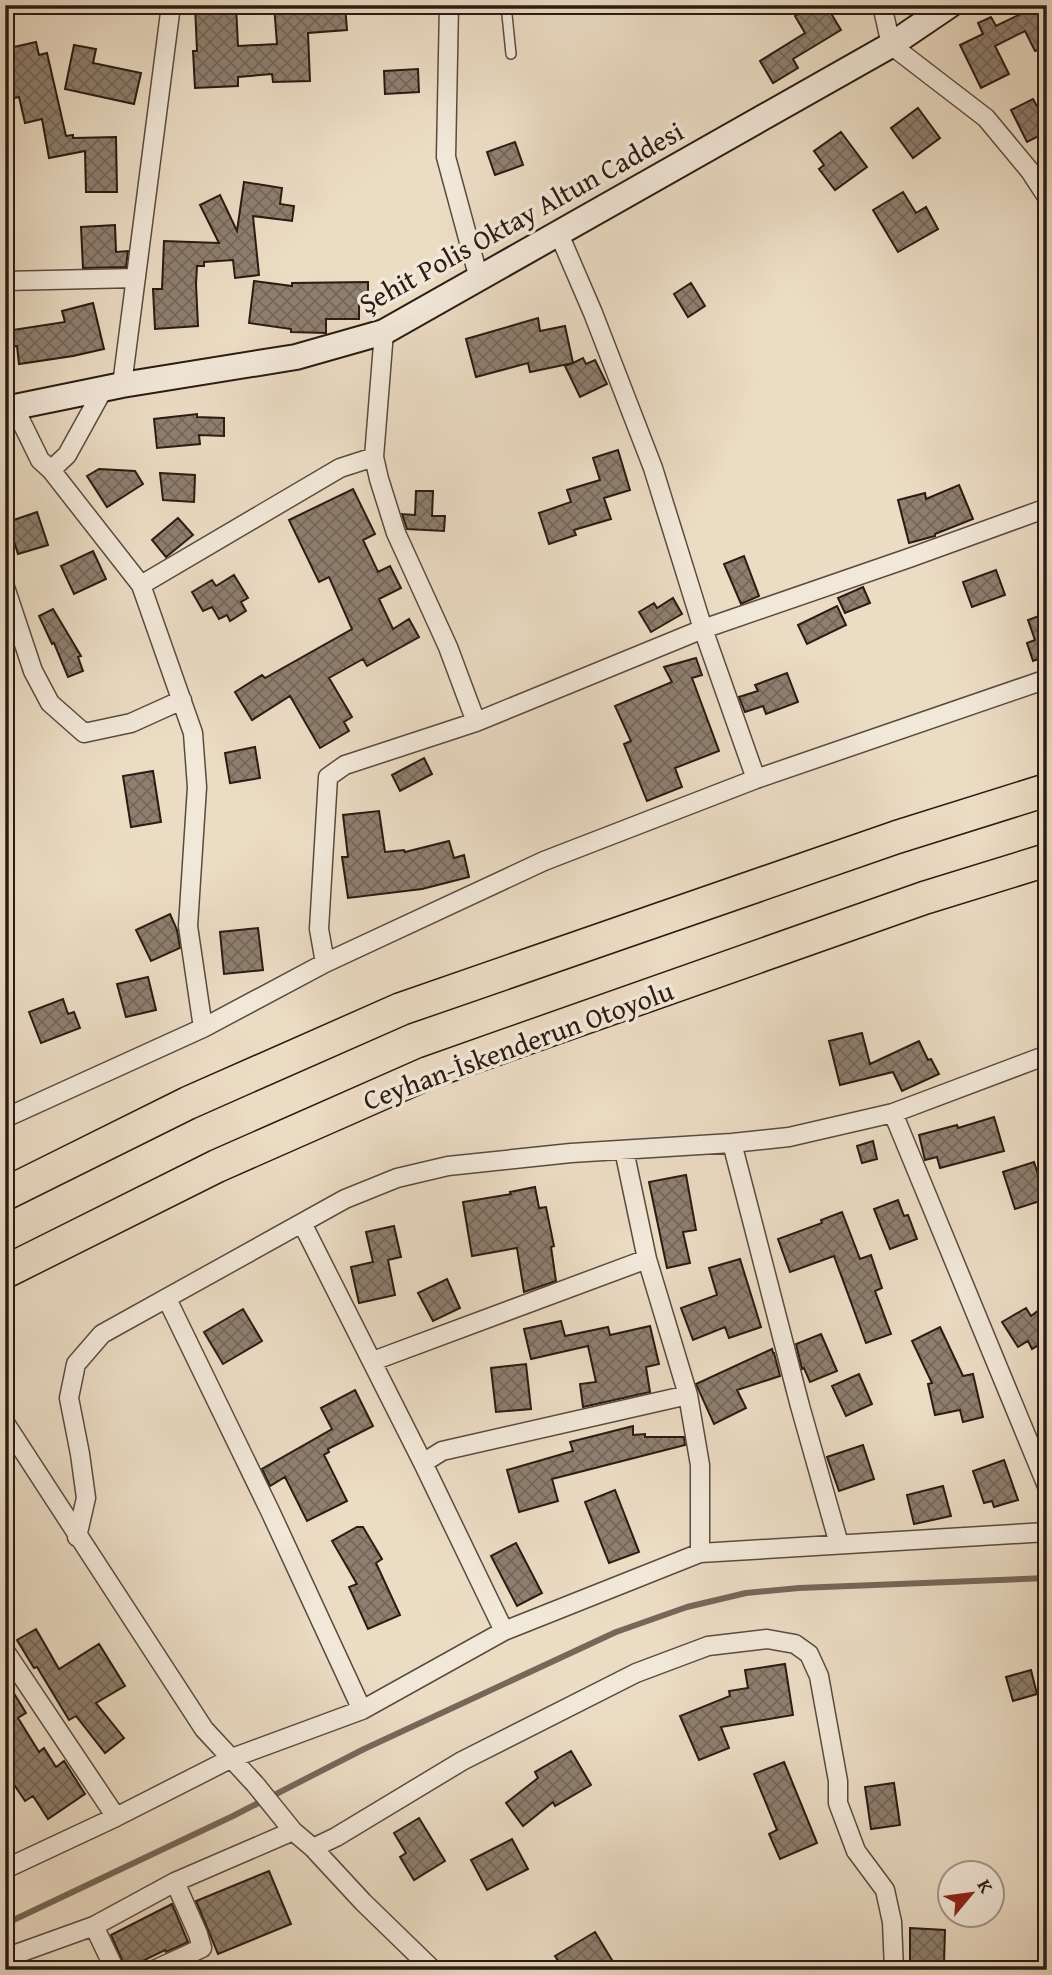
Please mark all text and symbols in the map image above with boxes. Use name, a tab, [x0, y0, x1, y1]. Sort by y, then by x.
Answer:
street label: Şehit Polis Oktay Altun Caddesi	[351, 110, 691, 323]
street label: Ceyhan-İskenderun Otoyolu	[357, 969, 679, 1120]
north arrow	[936, 1860, 1006, 1930]
text: K	[971, 1874, 1001, 1898]

